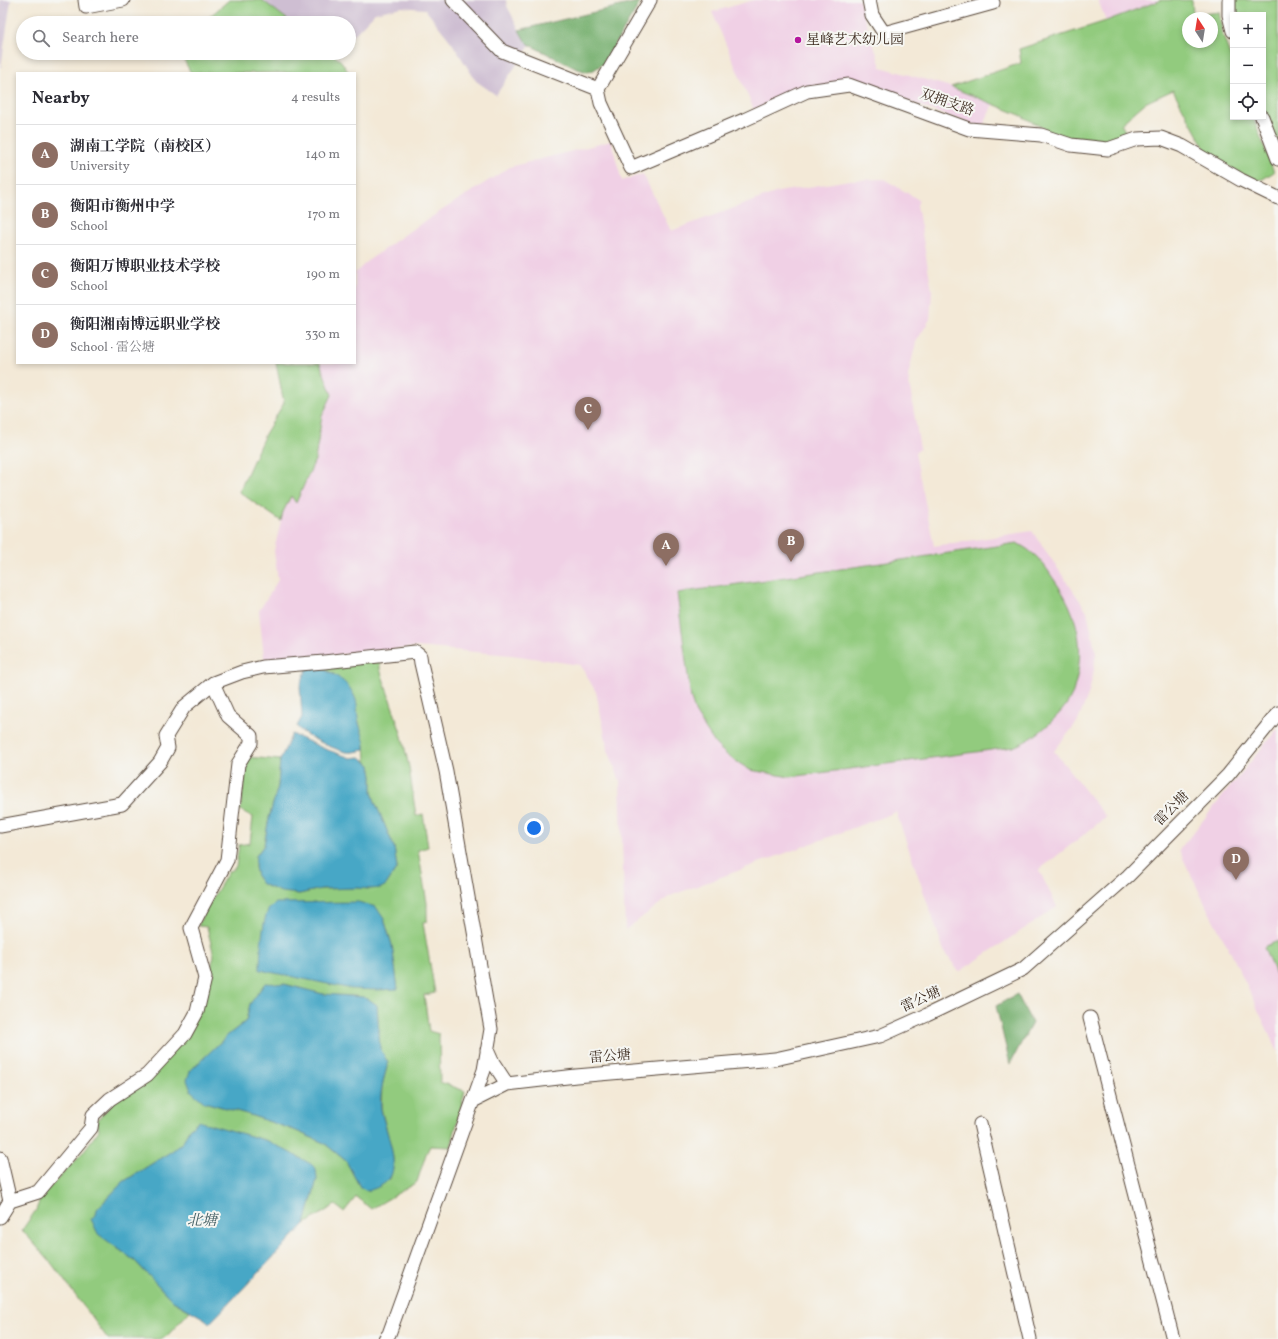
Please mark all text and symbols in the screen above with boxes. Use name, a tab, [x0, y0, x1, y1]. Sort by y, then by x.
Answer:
north arrow	[1182, 12, 1218, 48]
map controls	[1230, 12, 1266, 120]
button: +	[1230, 12, 1266, 48]
search box	[16, 16, 356, 60]
icon: search	[30, 27, 52, 49]
text: Search here	[62, 28, 139, 49]
place label: 星峰艺术幼儿园	[806, 31, 904, 50]
marker: 星峰艺术幼儿园	[793, 35, 803, 45]
button: −	[1230, 48, 1266, 84]
button: locate	[1230, 84, 1266, 120]
street label: 双拥支路	[917, 85, 977, 121]
text: Nearby	[32, 87, 90, 110]
text: 4 results	[291, 89, 340, 107]
text: 湖南工学院（南校区）	[70, 137, 220, 158]
text: A	[40, 146, 50, 164]
text: 140 m	[306, 146, 340, 164]
text: University	[70, 158, 130, 176]
text: 衡阳市衡州中学	[70, 197, 175, 218]
text: B	[41, 206, 49, 224]
text: 170 m	[307, 206, 340, 224]
text: School	[70, 218, 108, 236]
text: 衡阳万博职业技术学校	[70, 257, 220, 278]
text: C	[41, 266, 49, 284]
text: 190 m	[306, 266, 340, 284]
text: School	[70, 278, 108, 296]
text: 衡阳湘南博远职业学校	[70, 315, 220, 336]
text: D	[40, 326, 50, 344]
text: 330 m	[305, 326, 340, 344]
text: School · 雷公塘	[70, 339, 155, 357]
pin: C	[575, 397, 601, 430]
pin: B	[778, 529, 804, 562]
pin: A	[653, 533, 679, 566]
street label: 雷公塘	[1150, 787, 1194, 831]
your location	[524, 818, 544, 838]
pin: D	[1223, 847, 1249, 880]
street label: 雷公塘	[898, 983, 944, 1017]
street label: 雷公塘	[588, 1046, 632, 1068]
water label: 北塘	[187, 1211, 219, 1232]

